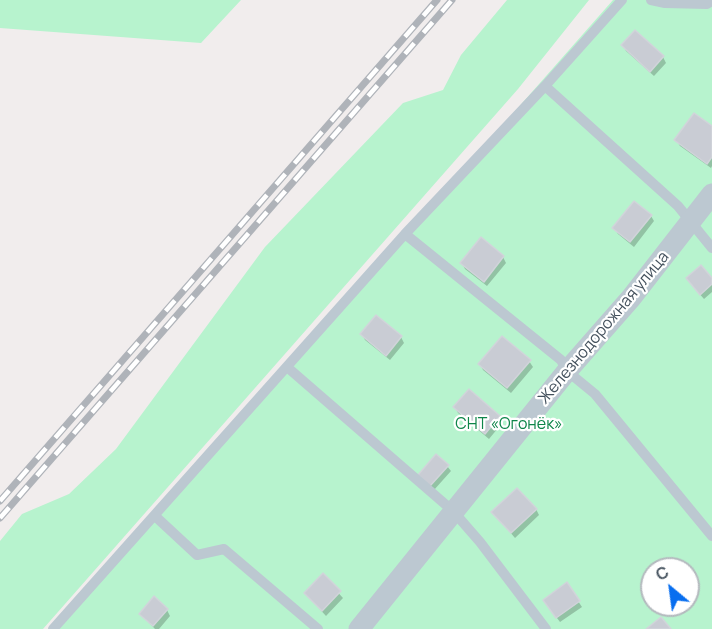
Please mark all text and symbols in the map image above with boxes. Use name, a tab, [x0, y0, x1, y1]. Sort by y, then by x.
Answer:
street label: Железнодорожная улица	[535, 248, 673, 408]
park label: СНТ «Огонёк»	[455, 415, 563, 435]
north arrow	[640, 557, 700, 617]
text: С	[652, 561, 673, 585]

